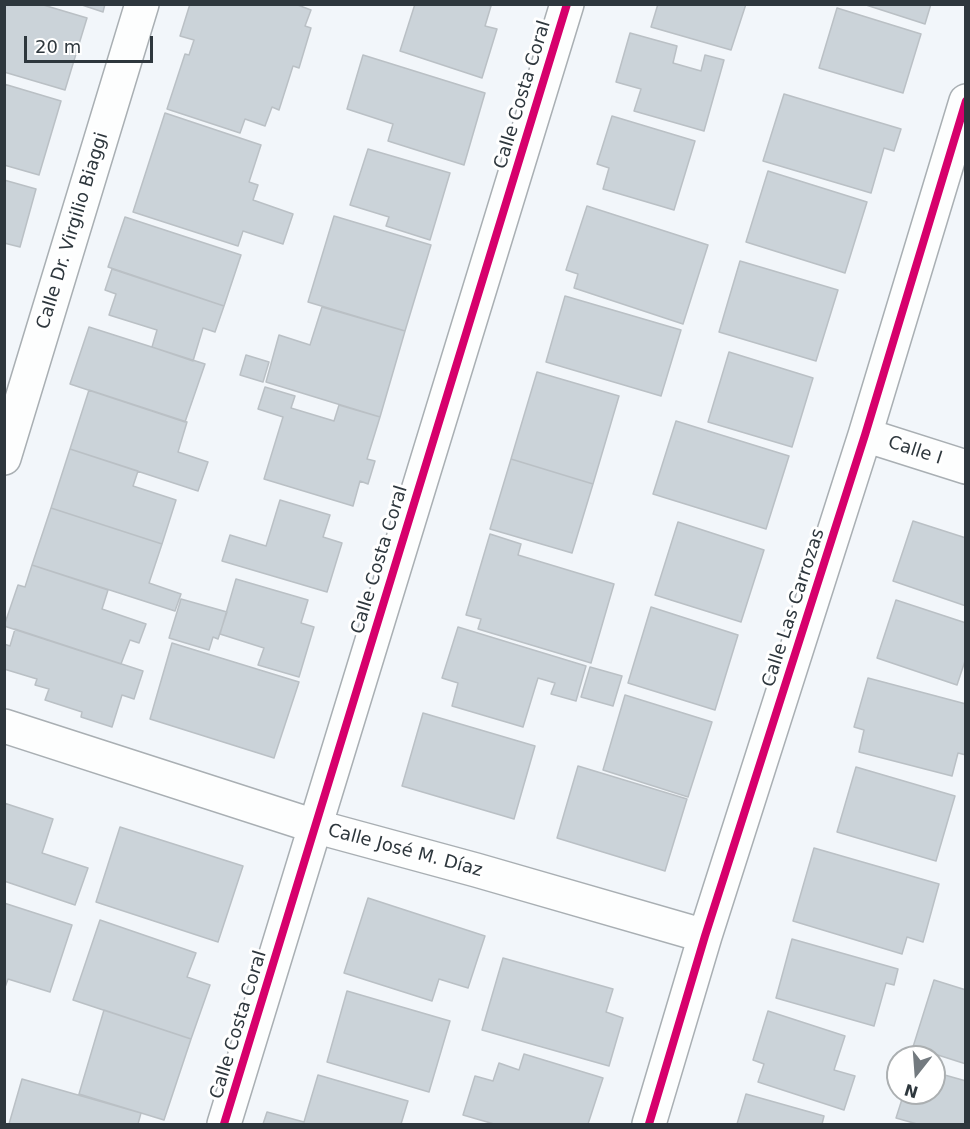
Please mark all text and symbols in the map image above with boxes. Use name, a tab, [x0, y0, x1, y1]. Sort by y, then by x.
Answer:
street label: Calle Costa Coral	[490, 18, 556, 172]
scale bar	[27, 24, 156, 62]
text: 20 m	[35, 36, 81, 57]
street label: Calle Dr. Virgilio Biaggi	[33, 130, 113, 332]
street label: Calle I	[885, 432, 945, 470]
street label: Calle Costa Coral	[347, 483, 413, 637]
street label: Calle Las Carrozas	[758, 526, 830, 690]
street label: Calle José M. Díaz	[325, 820, 485, 882]
street label: Calle Costa Coral	[206, 948, 272, 1102]
north arrow	[886, 1045, 946, 1105]
text: N	[902, 1080, 920, 1102]

